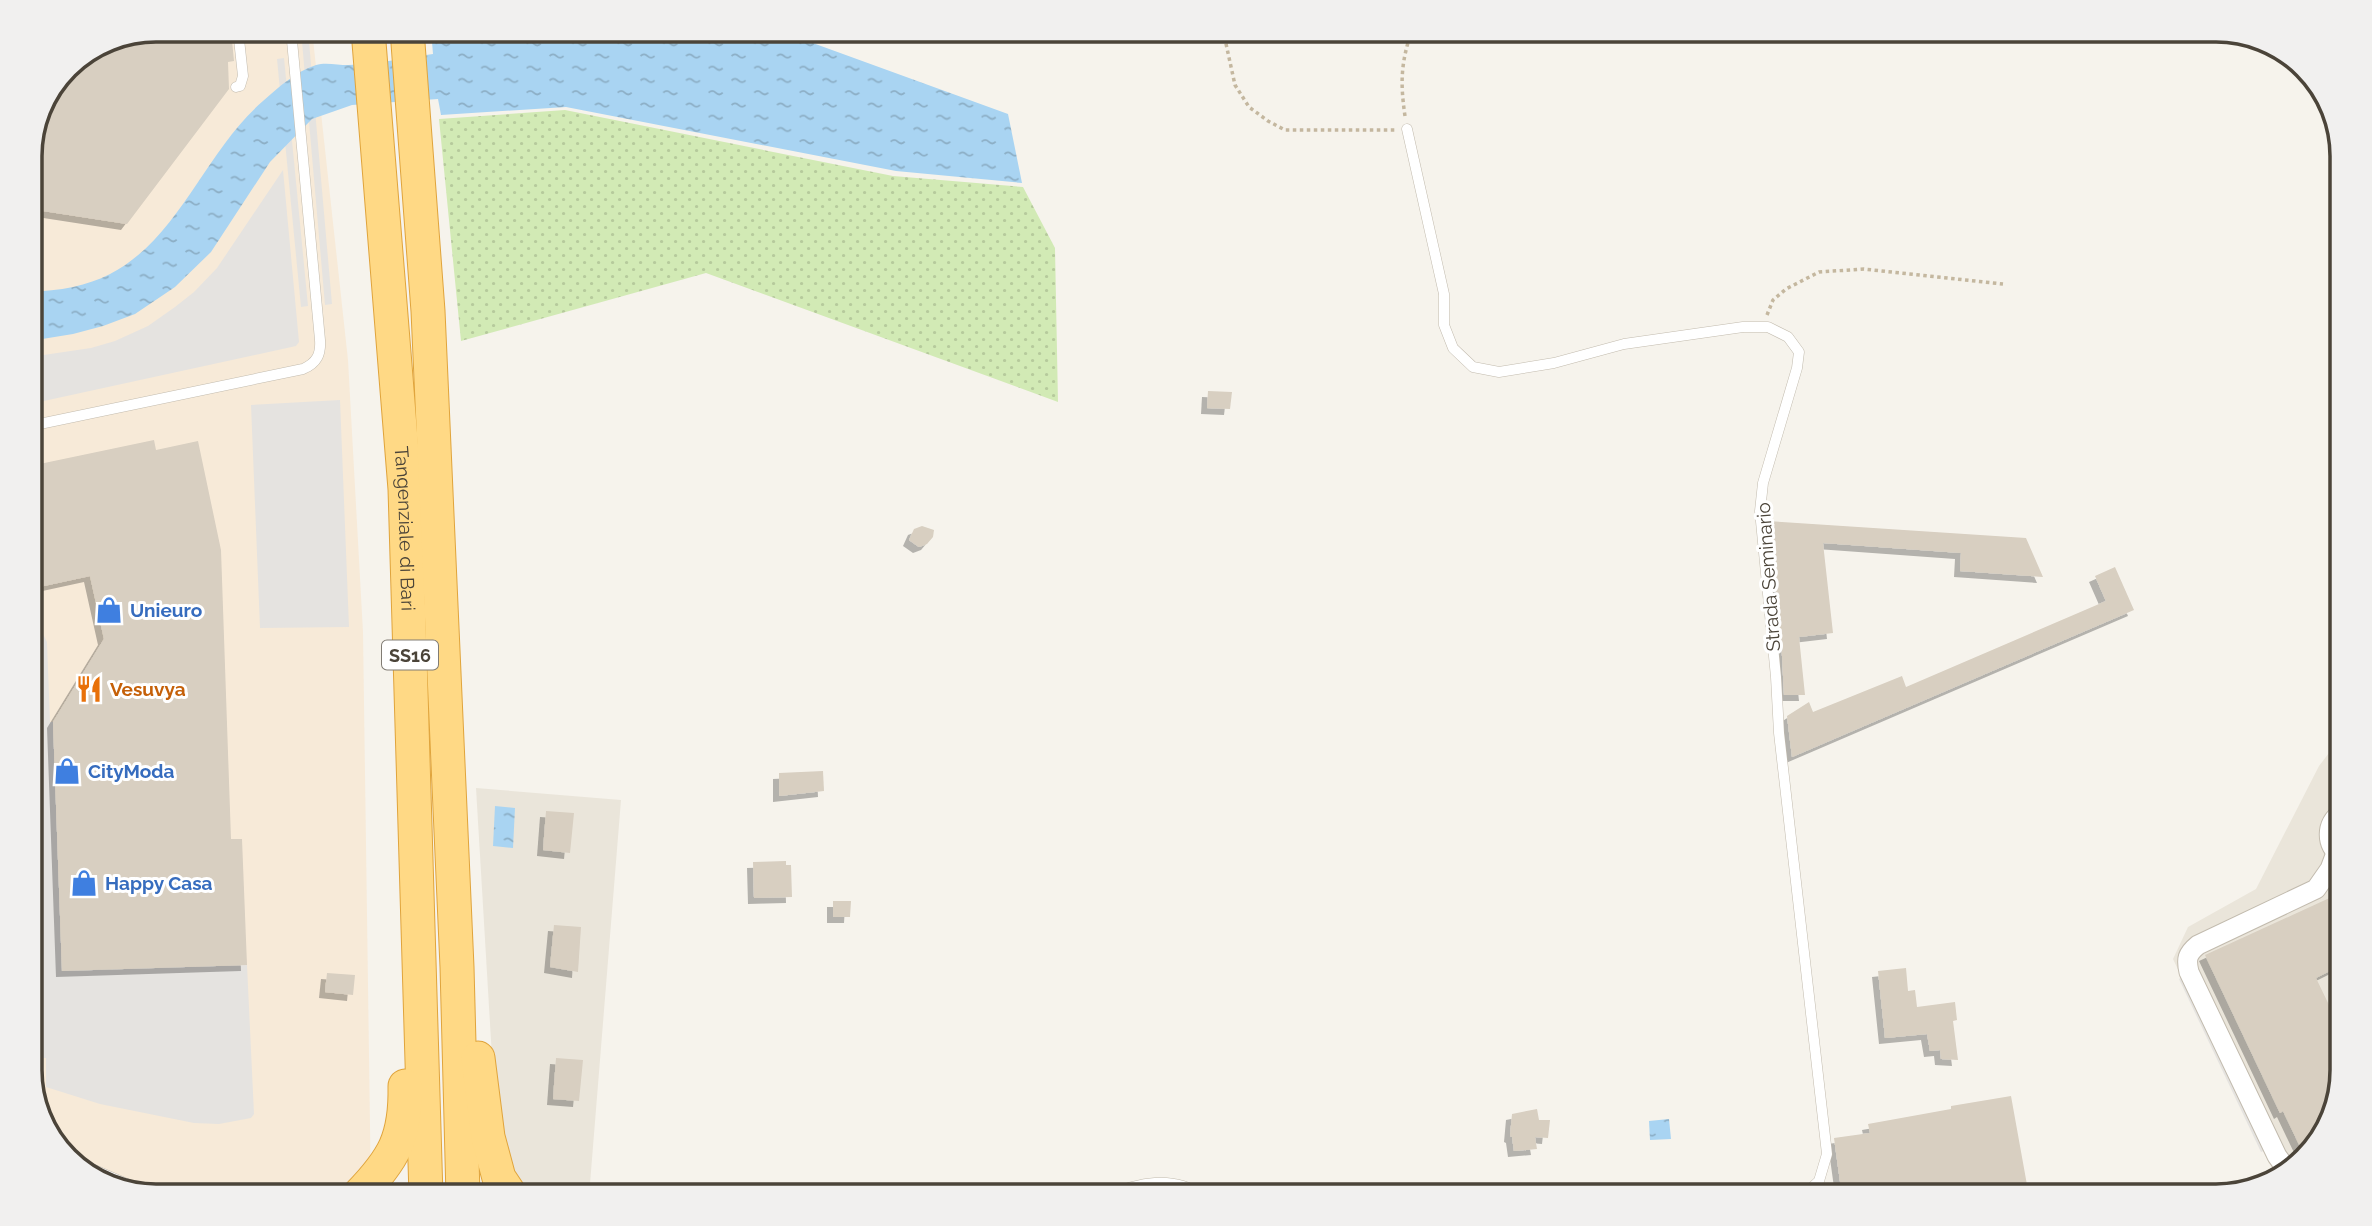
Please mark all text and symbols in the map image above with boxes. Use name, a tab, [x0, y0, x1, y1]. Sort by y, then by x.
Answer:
street label: Tangenziale di Bari	[391, 445, 420, 611]
street label: Strada Seminario	[1752, 502, 1784, 652]
shop icon: Unieuro	[94, 595, 124, 625]
place label: Unieuro	[130, 599, 202, 621]
road number: SS16	[382, 640, 438, 670]
restaurant icon: Vesuvya	[74, 674, 104, 704]
place label: Vesuvya	[110, 678, 186, 700]
shop icon: CityModa	[52, 756, 82, 786]
place label: CityModa	[88, 760, 175, 782]
shop icon: Happy Casa	[69, 868, 99, 898]
place label: Happy Casa	[105, 872, 213, 894]

